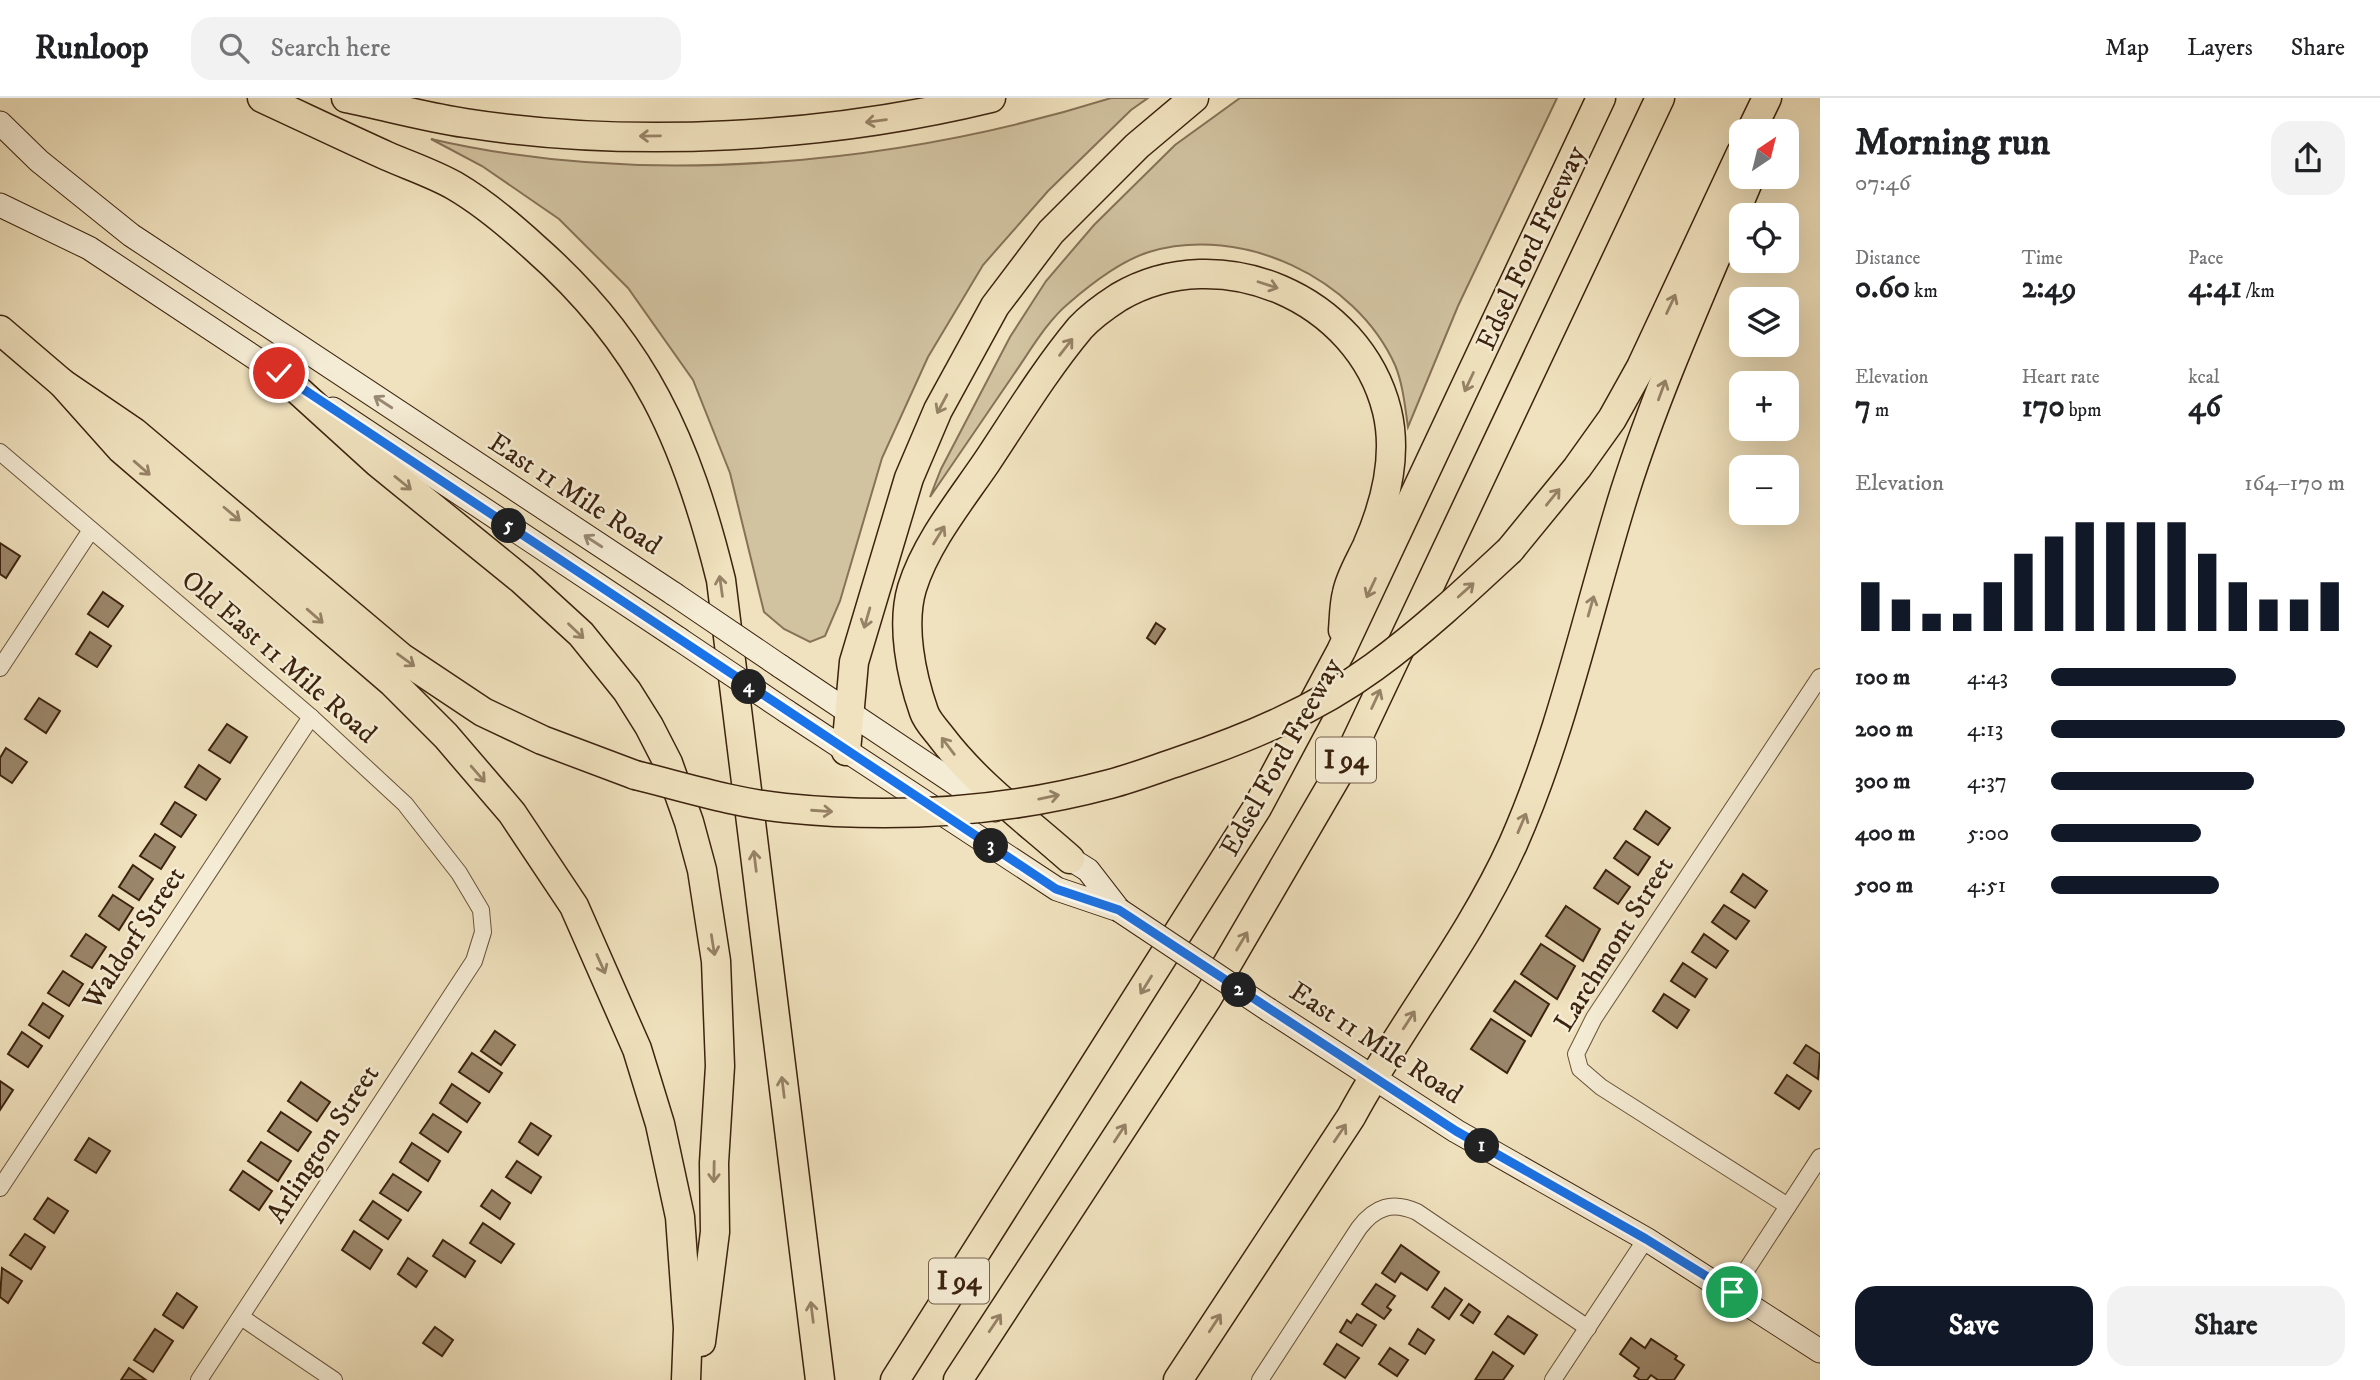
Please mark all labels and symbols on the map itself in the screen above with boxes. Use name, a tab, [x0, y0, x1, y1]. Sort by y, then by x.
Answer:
one-way arrow	[866, 115, 888, 128]
north arrow	[1729, 119, 1799, 189]
one-way arrow	[638, 129, 661, 143]
street label: Edsel Ford Freeway	[1468, 140, 1594, 356]
one-way arrow	[1256, 279, 1278, 292]
one-way arrow	[1664, 294, 1678, 315]
one-way arrow	[1059, 338, 1074, 357]
pin	[249, 343, 309, 403]
one-way arrow	[1461, 371, 1475, 392]
one-way arrow	[1657, 380, 1669, 402]
one-way arrow	[935, 393, 949, 413]
one-way arrow	[374, 395, 393, 409]
street label: East 11 Mile Road	[482, 425, 668, 563]
one-way arrow	[133, 460, 151, 475]
one-way arrow	[394, 475, 412, 491]
one-way arrow	[1545, 489, 1561, 507]
one-way arrow	[222, 506, 240, 522]
pin: 5	[491, 508, 526, 544]
one-way arrow	[933, 526, 947, 546]
one-way arrow	[584, 534, 604, 548]
street label: Old East 11 Mile Road	[174, 563, 384, 751]
one-way arrow	[714, 576, 727, 598]
one-way arrow	[1364, 577, 1377, 598]
one-way arrow	[1457, 582, 1474, 599]
one-way arrow	[1586, 596, 1599, 618]
one-way arrow	[860, 607, 873, 629]
one-way arrow	[306, 608, 324, 624]
one-way arrow	[568, 622, 585, 639]
street label: Edsel Ford Freeway	[1212, 651, 1350, 862]
one-way arrow	[396, 653, 415, 667]
pin: 4	[732, 670, 766, 704]
one-way arrow	[1370, 689, 1383, 710]
one-way arrow	[941, 737, 956, 756]
road number: I 94	[1316, 738, 1376, 782]
one-way arrow	[470, 764, 486, 782]
one-way arrow	[1037, 790, 1060, 804]
one-way arrow	[810, 805, 833, 818]
one-way arrow	[1516, 812, 1529, 834]
pin: 3	[974, 828, 1009, 864]
one-way arrow	[748, 850, 761, 873]
street label: Larchmont Street	[1546, 850, 1682, 1038]
street label: Waldorf Street	[74, 860, 193, 1017]
one-way arrow	[1235, 931, 1249, 951]
one-way arrow	[707, 933, 720, 956]
one-way arrow	[595, 953, 608, 974]
pin: 2	[1222, 972, 1256, 1008]
one-way arrow	[1139, 974, 1153, 994]
street label: East 11 Mile Road	[1283, 974, 1469, 1112]
one-way arrow	[1402, 1011, 1417, 1030]
street label: Arlington Street	[259, 1058, 387, 1230]
one-way arrow	[776, 1076, 789, 1099]
one-way arrow	[1113, 1124, 1128, 1143]
one-way arrow	[1333, 1124, 1348, 1143]
pin: 1	[1464, 1128, 1500, 1164]
one-way arrow	[707, 1160, 721, 1183]
road number: I 94	[929, 1258, 989, 1304]
pin	[1702, 1262, 1762, 1322]
one-way arrow	[805, 1301, 818, 1324]
one-way arrow	[1208, 1313, 1222, 1333]
one-way arrow	[988, 1314, 1003, 1333]

